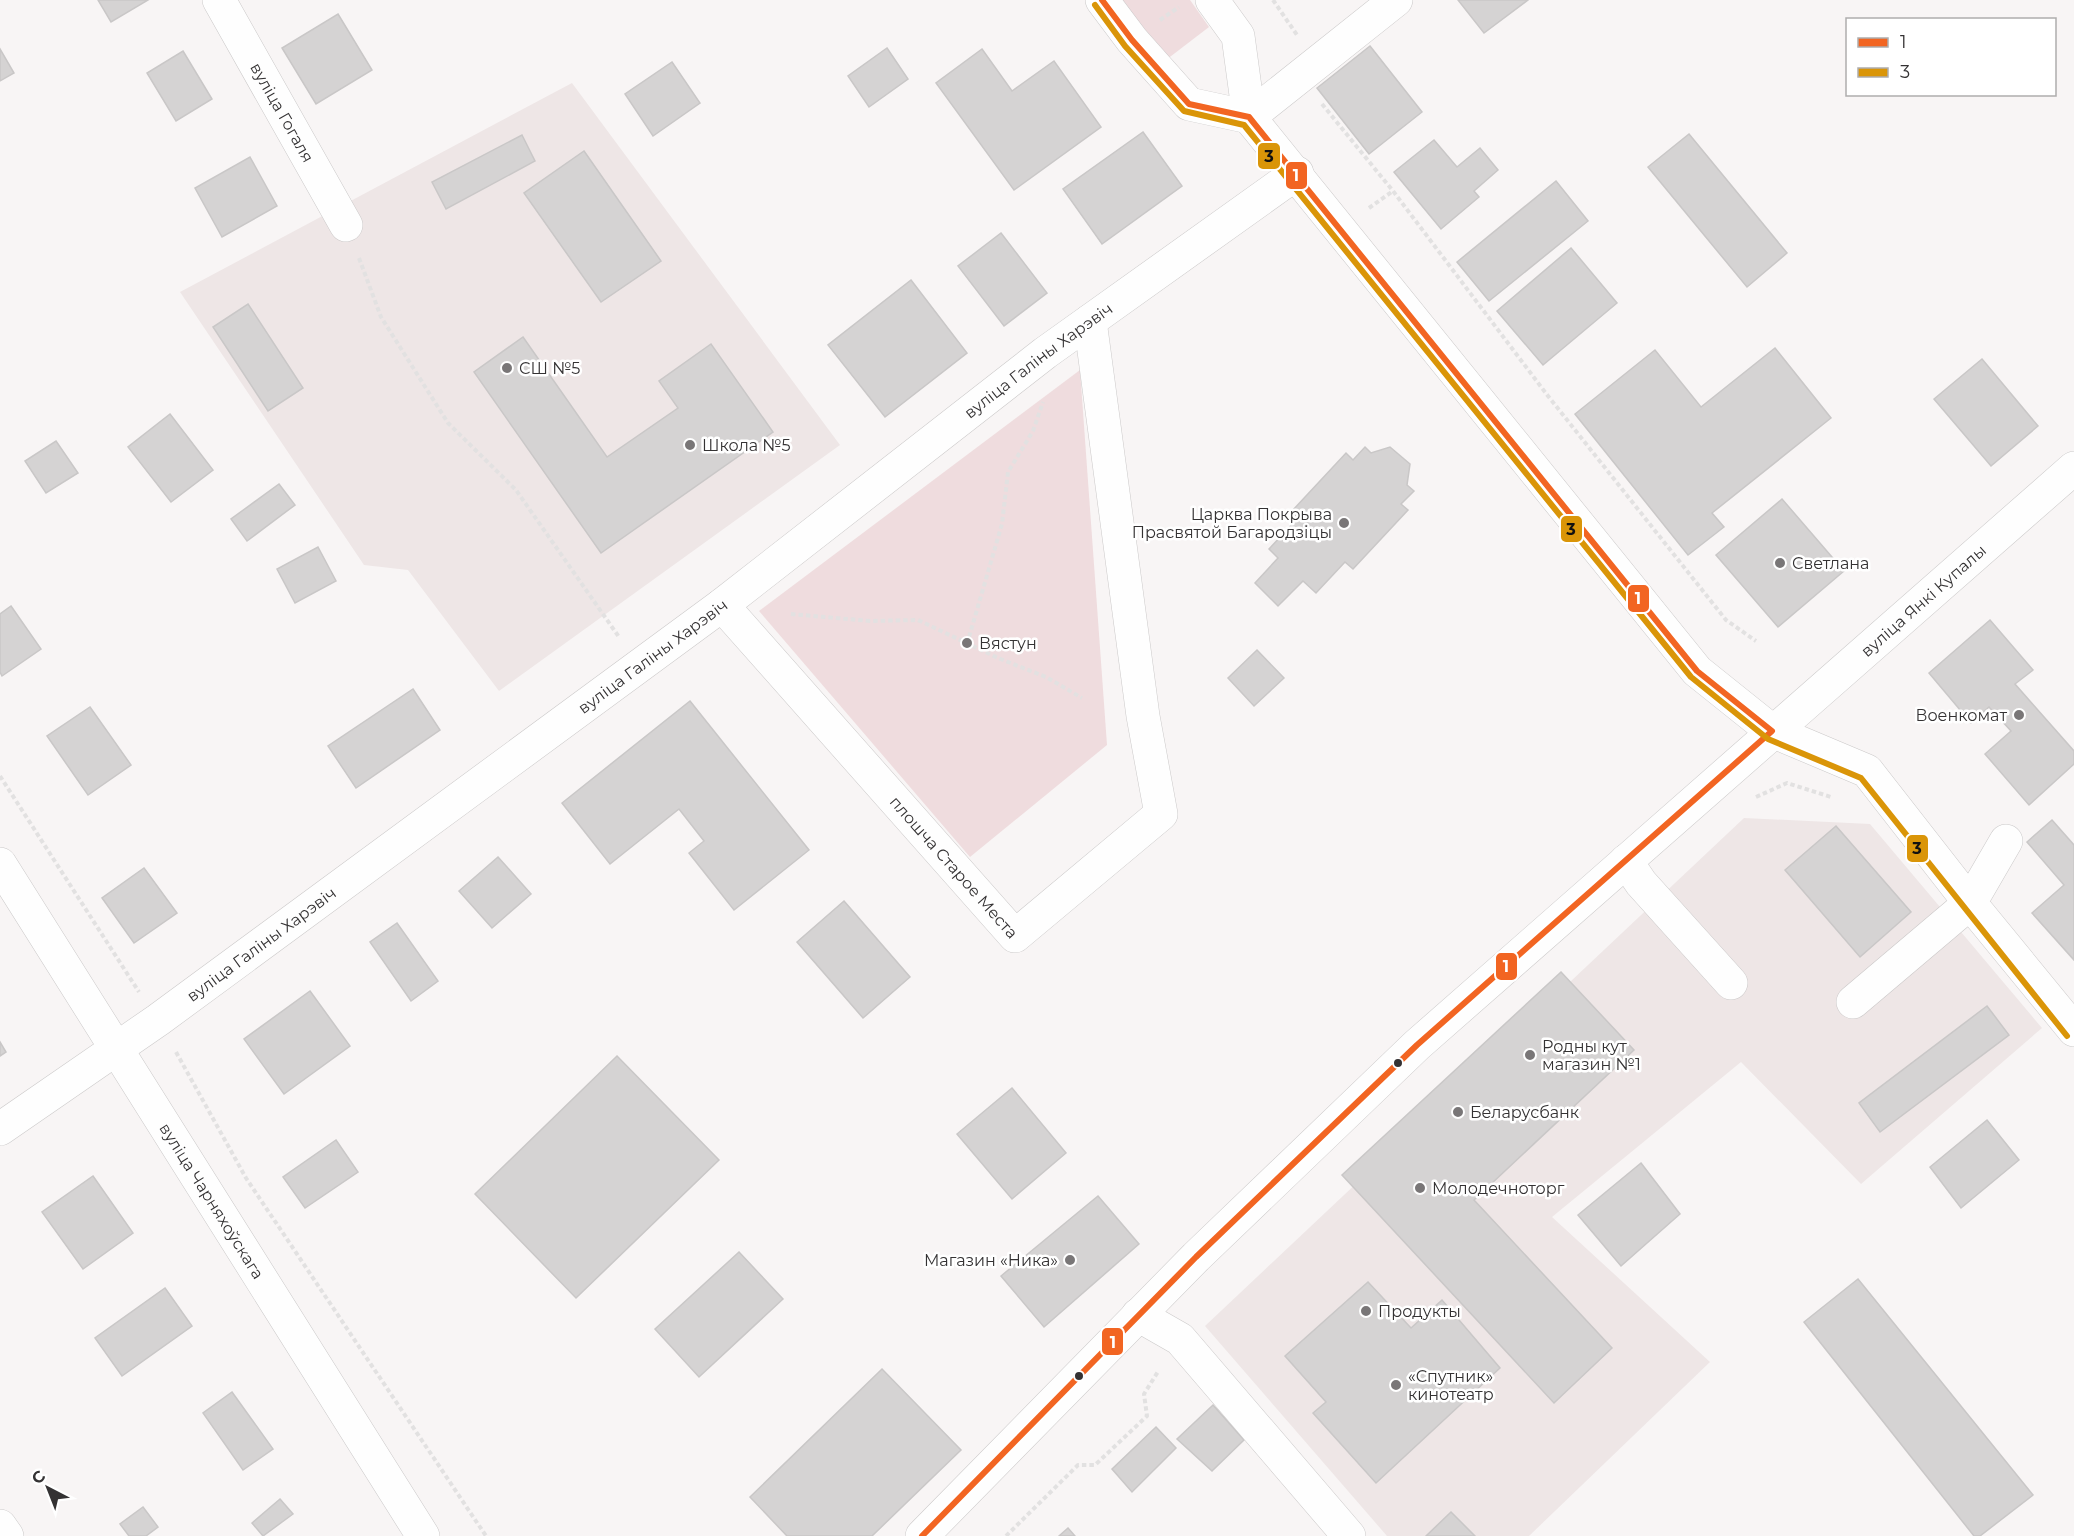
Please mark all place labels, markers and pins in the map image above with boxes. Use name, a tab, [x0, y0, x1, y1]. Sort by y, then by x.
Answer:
place label: СШ №5	[519, 359, 580, 378]
marker: СШ №5	[500, 361, 514, 375]
place label: Школа №5	[702, 436, 791, 455]
marker: Школа №5	[683, 438, 697, 452]
place label: Царква Покрыва Прасвятой Багародзіцы	[1132, 505, 1332, 542]
marker: Царква Покрыва Прасвятой Багародзіцы	[1337, 516, 1351, 530]
place label: Светлана	[1792, 554, 1869, 573]
marker: Светлана	[1773, 556, 1787, 570]
place label: Вястун	[979, 634, 1037, 653]
marker: Вястун	[960, 636, 974, 650]
place label: Военкомат	[1915, 706, 2007, 725]
marker: Военкомат	[2012, 708, 2026, 722]
place label: Родны кут магазин №1	[1542, 1037, 1641, 1074]
marker: Родны кут магазин №1	[1523, 1048, 1537, 1062]
unlabelled marker	[1392, 1057, 1404, 1069]
place label: Беларусбанк	[1470, 1103, 1580, 1122]
marker: Беларусбанк	[1451, 1105, 1465, 1119]
place label: Молодечноторг	[1432, 1179, 1565, 1198]
marker: Молодечноторг	[1413, 1181, 1427, 1195]
place label: Магазин «Ника»	[924, 1251, 1058, 1270]
marker: Магазин «Ника»	[1063, 1253, 1077, 1267]
place label: Продукты	[1378, 1302, 1461, 1321]
marker: Продукты	[1359, 1304, 1373, 1318]
place label: «Спутник» кинотеатр	[1408, 1367, 1494, 1404]
unlabelled marker	[1073, 1370, 1085, 1382]
marker: «Спутник» кинотеатр	[1389, 1378, 1403, 1392]

